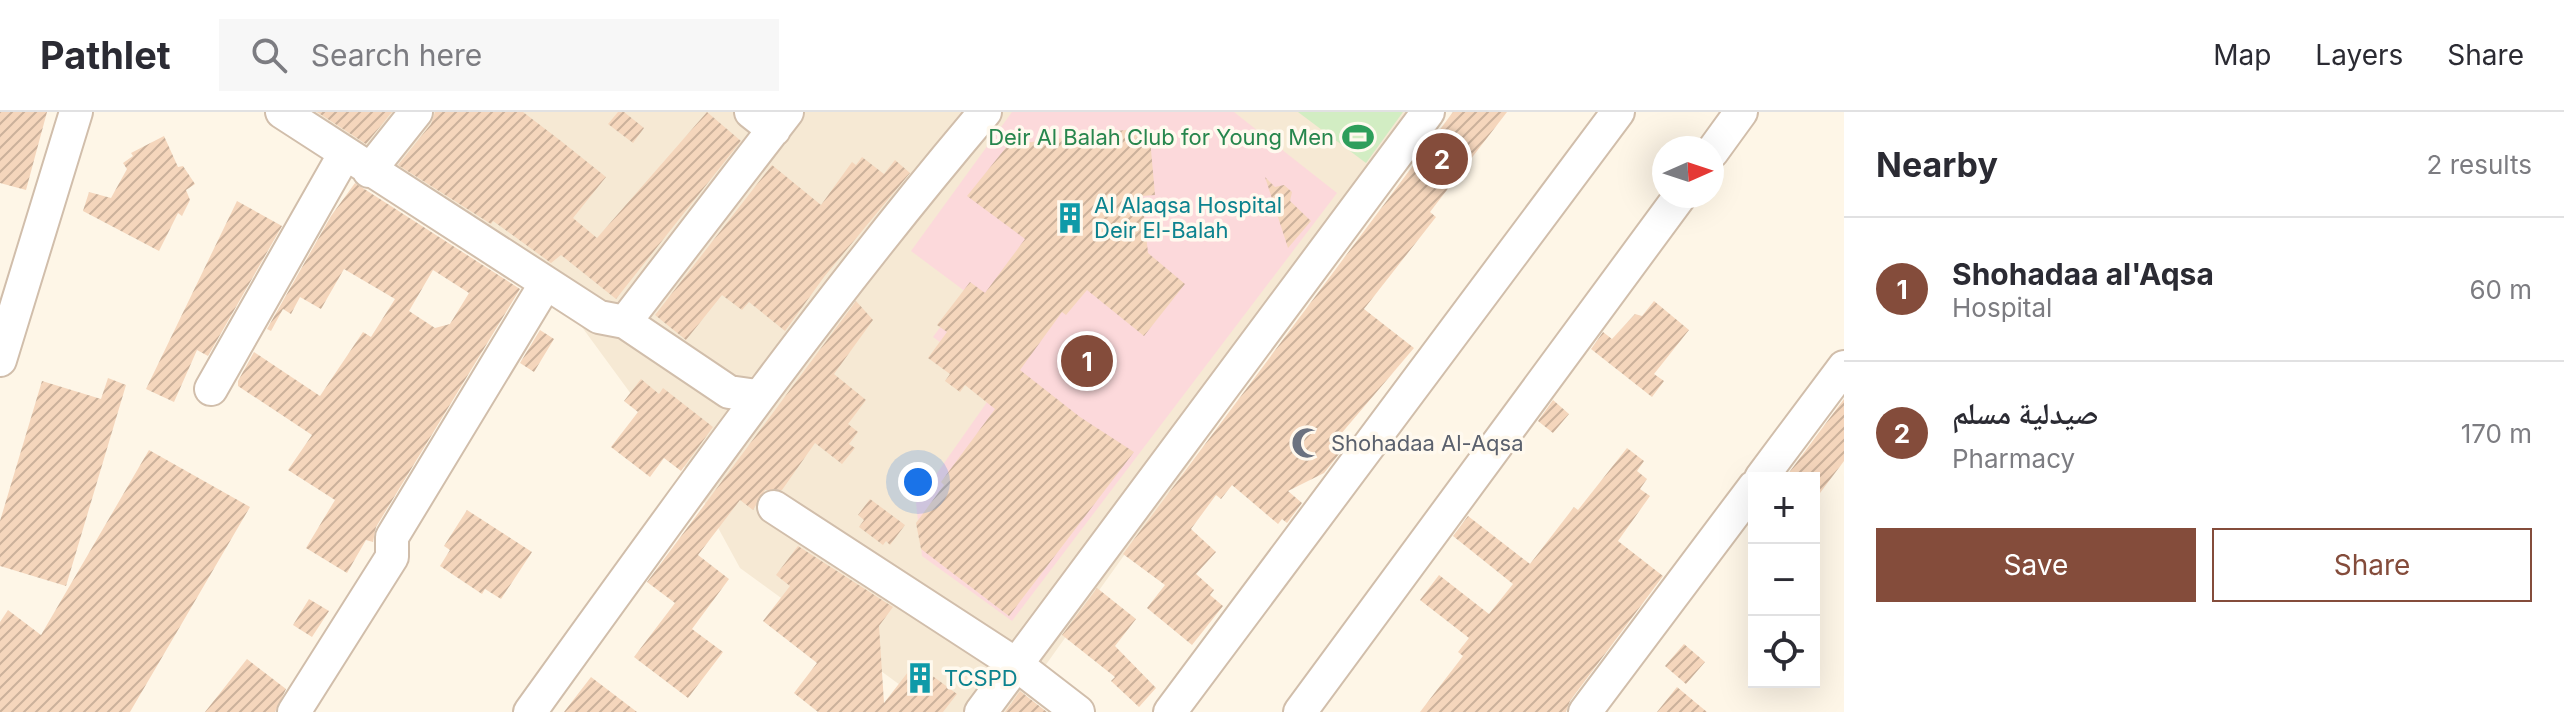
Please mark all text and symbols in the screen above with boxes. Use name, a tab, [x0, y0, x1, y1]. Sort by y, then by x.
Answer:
search box	[219, 19, 779, 91]
text: Pathlet	[40, 32, 171, 78]
icon: search	[247, 33, 291, 77]
text: Search here	[311, 37, 482, 73]
text: Map	[2213, 38, 2271, 72]
text: Layers	[2315, 38, 2403, 72]
text: Share	[2447, 38, 2524, 72]
sports icon: Deir Al Balah Club for Young Men	[1341, 120, 1375, 154]
place label: Deir Al Balah Club for Young Men	[988, 124, 1334, 150]
pin: 2	[1416, 129, 1468, 189]
north arrow	[1652, 136, 1724, 208]
text: Nearby	[1876, 144, 1998, 185]
text: 2 results	[2427, 149, 2532, 180]
place label: Al Alaqsa Hospital Deir El-Balah	[1094, 192, 1282, 243]
building icon: Al Alaqsa Hospital Deir El-Balah	[1053, 201, 1087, 235]
text: Shohadaa al'Aqsa	[1952, 256, 2214, 292]
text: 1	[1896, 274, 1908, 305]
text: 60 m	[2469, 274, 2532, 305]
text: Hospital	[1952, 292, 2052, 323]
pin: 1	[1061, 331, 1113, 391]
text: صيدلية مسلم	[1952, 395, 2099, 431]
text: 2	[1894, 418, 1910, 449]
text: 170 m	[2461, 418, 2532, 449]
mosque icon: Shohadaa Al-Aqsa	[1290, 426, 1324, 460]
place label: Shohadaa Al-Aqsa	[1331, 430, 1524, 456]
text: Pharmacy	[1952, 443, 2075, 474]
your location	[898, 462, 938, 502]
map controls	[1748, 472, 1820, 688]
button: +	[1748, 472, 1820, 544]
button: Save	[1876, 528, 2196, 602]
button: Share	[2212, 528, 2532, 602]
button: −	[1748, 544, 1820, 616]
button: locate	[1748, 616, 1820, 688]
building icon: TCSPD	[903, 661, 937, 695]
place label: TCSPD	[944, 665, 1018, 691]

